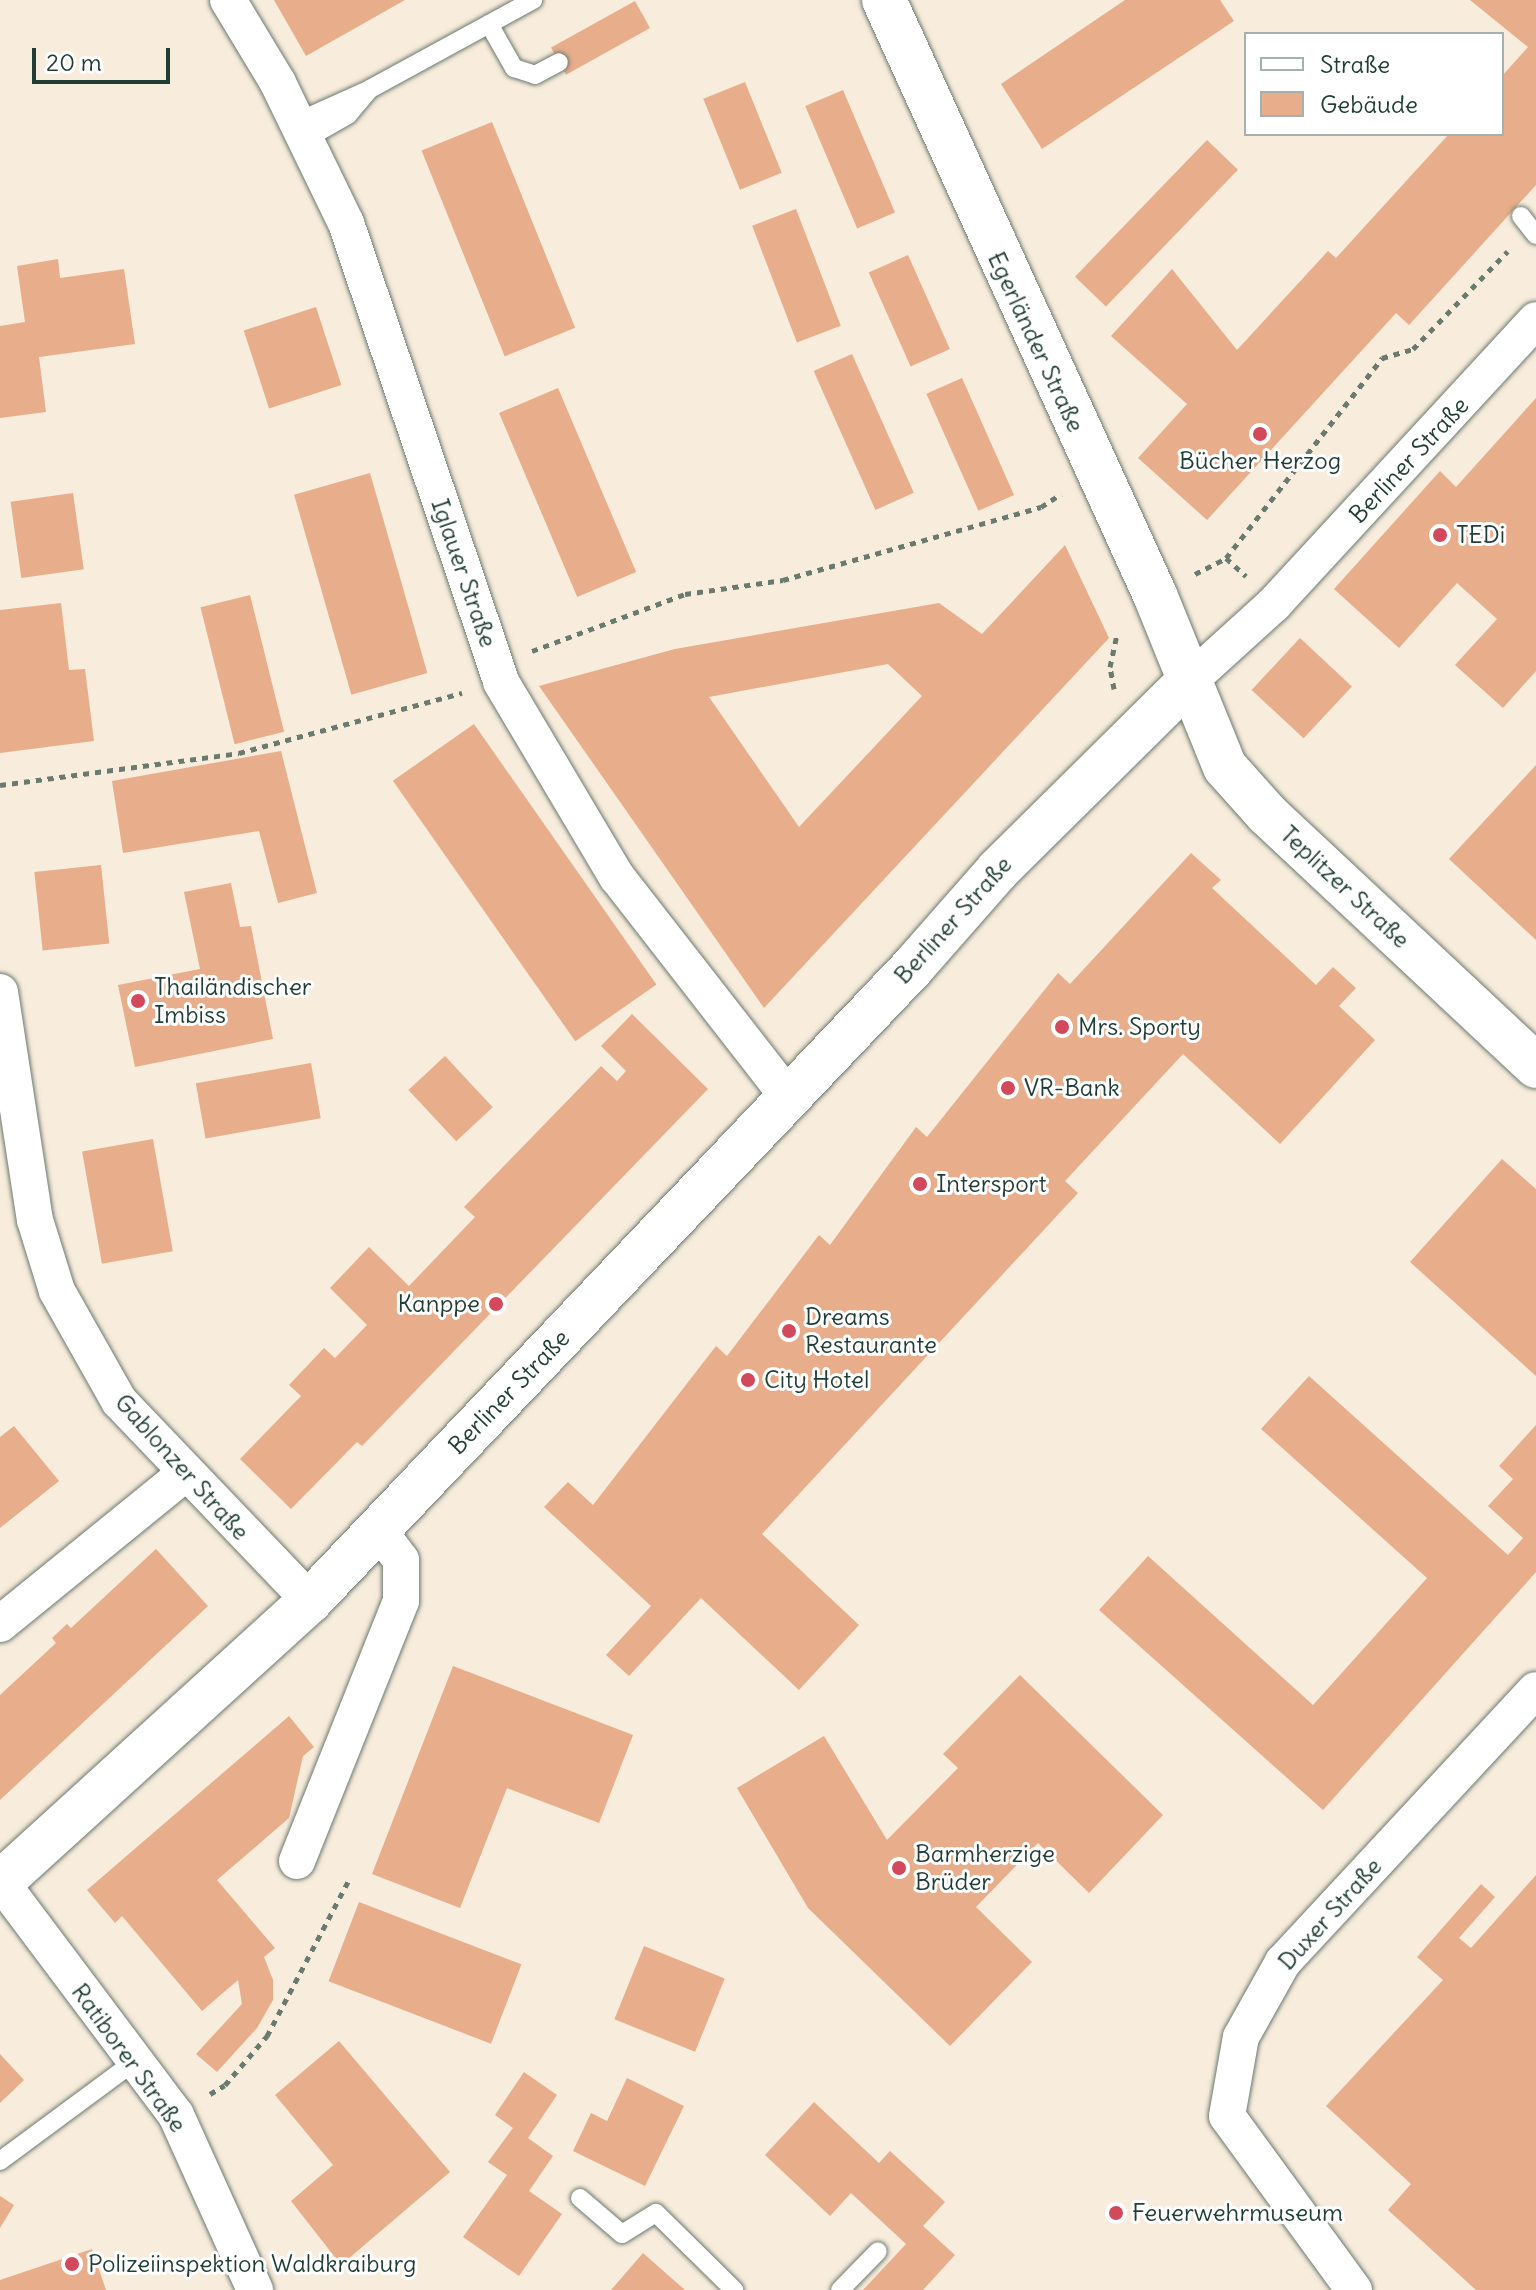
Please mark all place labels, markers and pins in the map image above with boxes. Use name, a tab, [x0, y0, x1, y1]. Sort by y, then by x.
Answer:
marker: Bücher Herzog	[1251, 425, 1269, 443]
place label: Bücher Herzog	[1179, 447, 1341, 475]
place label: TEDi	[1456, 521, 1505, 549]
marker: TEDi	[1431, 526, 1449, 544]
place label: Thailändischer Imbiss	[154, 973, 312, 1029]
marker: Thailändischer Imbiss	[129, 992, 147, 1010]
place label: Mrs. Sporty	[1078, 1013, 1201, 1041]
marker: Mrs. Sporty	[1053, 1018, 1071, 1036]
place label: VR-Bank	[1024, 1074, 1120, 1102]
marker: VR-Bank	[999, 1079, 1017, 1097]
place label: Intersport	[936, 1170, 1046, 1198]
marker: Intersport	[911, 1175, 929, 1193]
place label: Kanppe	[397, 1290, 480, 1318]
marker: Kanppe	[487, 1295, 505, 1313]
place label: Dreams Restaurante	[805, 1303, 937, 1359]
marker: Dreams Restaurante	[780, 1322, 798, 1340]
place label: City Hotel	[764, 1366, 869, 1394]
marker: City Hotel	[739, 1371, 757, 1389]
place label: Barmherzige Brüder	[915, 1840, 1055, 1896]
marker: Barmherzige Brüder	[890, 1859, 908, 1877]
place label: Feuerwehrmuseum	[1132, 2199, 1343, 2227]
marker: Feuerwehrmuseum	[1107, 2204, 1125, 2222]
place label: Polizeiinspektion Waldkraiburg	[88, 2250, 416, 2278]
marker: Polizeiinspektion Waldkraiburg	[63, 2255, 81, 2273]

